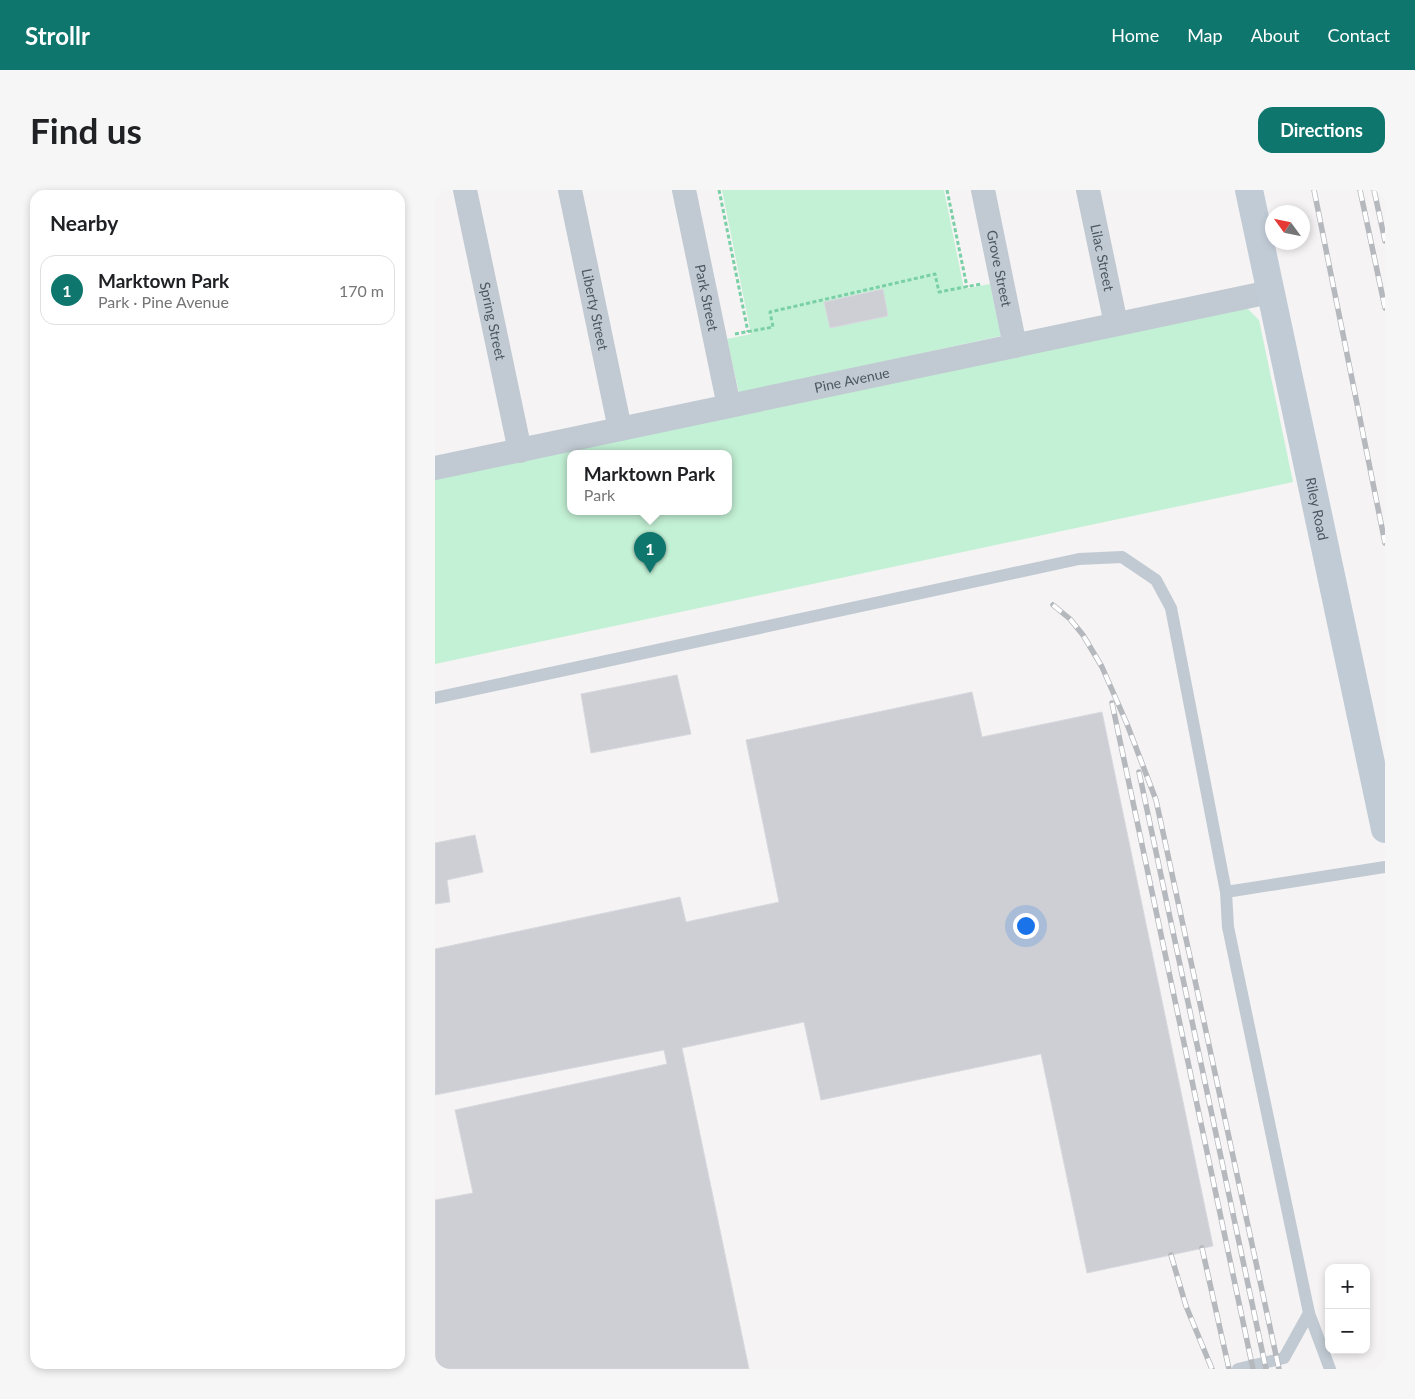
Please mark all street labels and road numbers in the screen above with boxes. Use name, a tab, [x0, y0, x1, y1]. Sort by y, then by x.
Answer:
street label: Lilac Street	[1087, 222, 1118, 292]
street label: Grove Street	[983, 229, 1016, 308]
street label: Park Street	[692, 263, 722, 333]
street label: Liberty Street	[579, 267, 612, 352]
street label: Spring Street	[477, 280, 510, 362]
street label: Pine Avenue	[813, 363, 891, 396]
street label: Riley Road	[1302, 476, 1332, 542]

